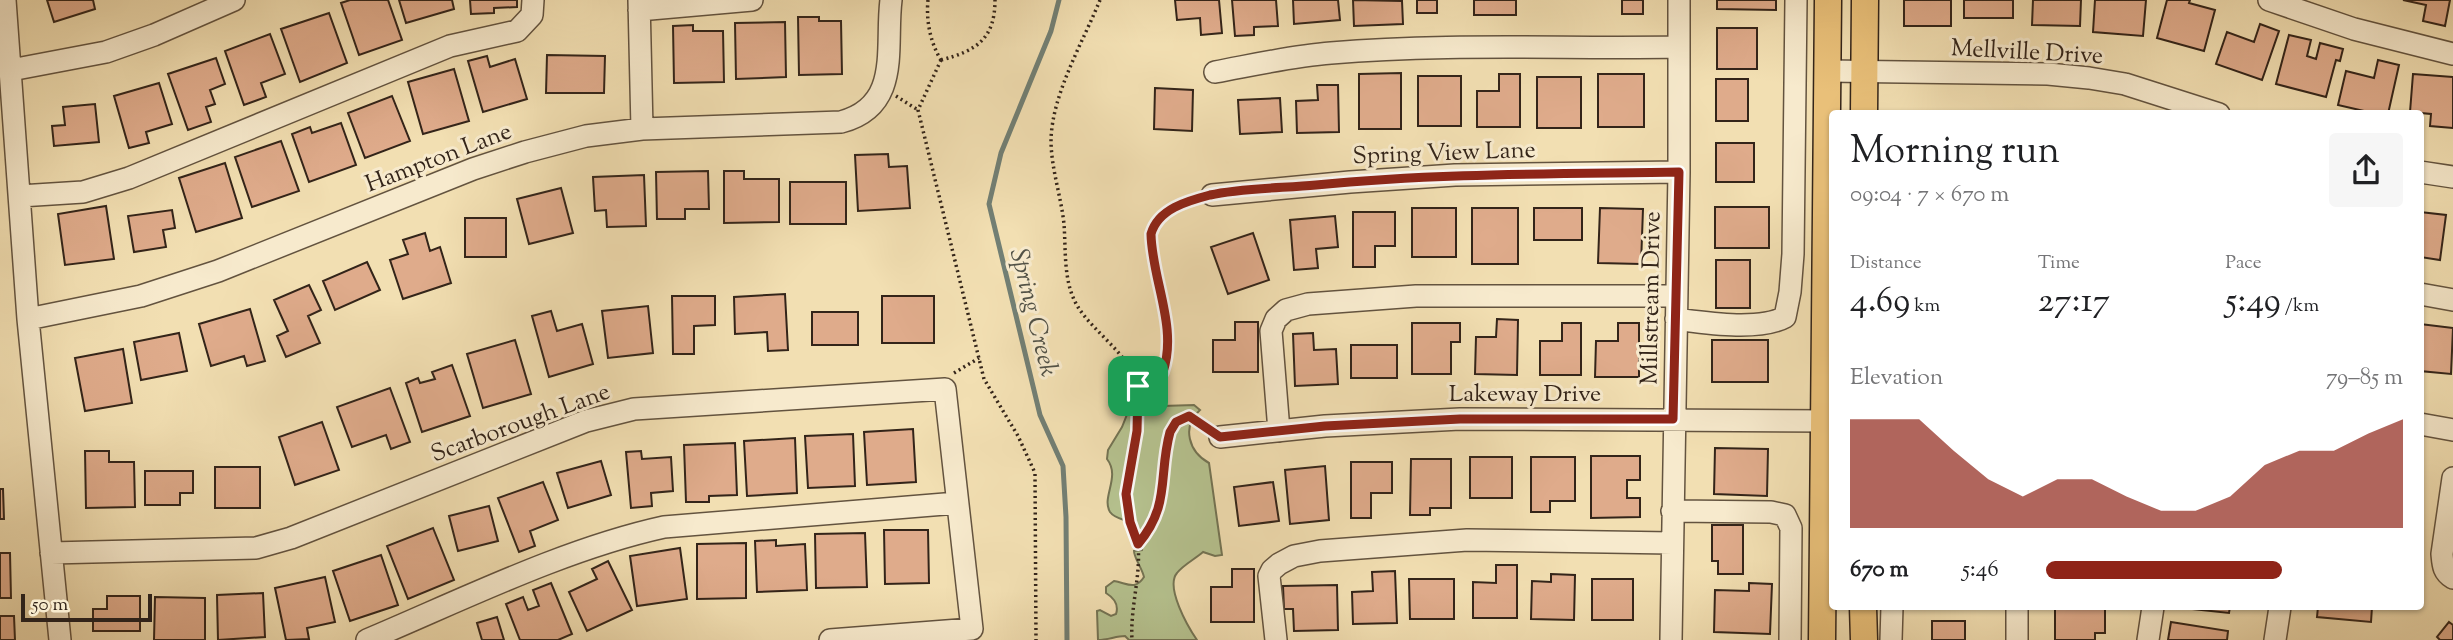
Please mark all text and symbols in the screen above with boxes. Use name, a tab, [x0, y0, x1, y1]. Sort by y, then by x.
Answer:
street label: Mellville Drive	[1950, 32, 2104, 74]
street label: Hampton Lane	[361, 115, 517, 202]
text: Morning run	[1850, 126, 2060, 180]
button: share	[2329, 133, 2403, 207]
street label: Spring View Lane	[1352, 134, 1536, 174]
text: 09:04 · 7 × 670 m	[1850, 179, 2009, 212]
street label: Millstream Drive	[1633, 211, 1671, 385]
water label: Spring Creek	[999, 245, 1066, 381]
text: Distance	[1850, 250, 1922, 277]
text: Time	[2038, 250, 2080, 277]
text: Pace	[2225, 250, 2262, 277]
text: 4.69	[1850, 277, 1910, 328]
text: 27:17	[2038, 277, 2110, 328]
text: 5:49	[2225, 277, 2281, 328]
text: km	[1910, 293, 1940, 320]
text: /km	[2281, 293, 2319, 320]
pin	[1108, 356, 1168, 416]
text: Elevation	[1850, 362, 1943, 395]
text: 79–85 m	[2326, 362, 2403, 395]
icon: arrive	[1119, 367, 1157, 405]
street label: Scarborough Lane	[426, 376, 615, 472]
street label: Lakeway Drive	[1449, 378, 1601, 412]
text: 670 m	[1850, 554, 1909, 587]
text: 5:46	[1962, 554, 1999, 587]
scale bar	[21, 591, 152, 623]
text: 50 m	[32, 592, 68, 619]

